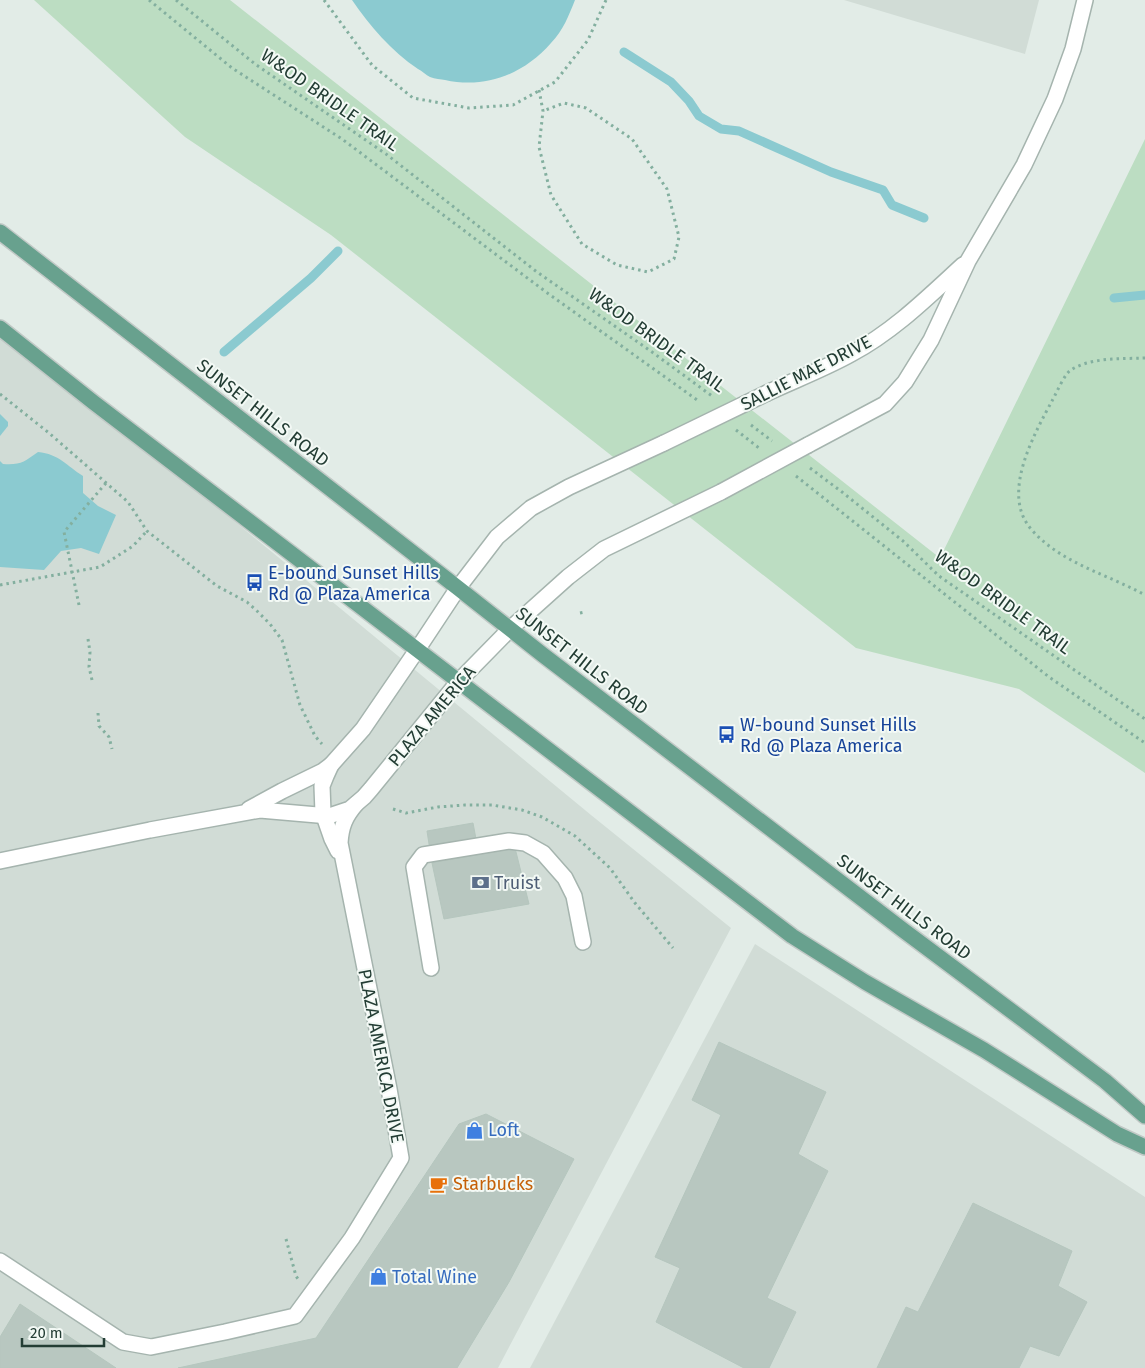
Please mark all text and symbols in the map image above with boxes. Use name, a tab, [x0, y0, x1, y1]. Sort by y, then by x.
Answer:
street label: W&OD BRIDLE TRAIL	[257, 44, 403, 156]
street label: W&OD BRIDLE TRAIL	[584, 283, 730, 397]
street label: SALLIE MAE DRIVE	[737, 331, 875, 415]
street label: SUNSET HILLS ROAD	[192, 354, 334, 472]
street label: W&OD BRIDLE TRAIL	[930, 545, 1076, 659]
place label: E-bound Sunset Hills Rd @ Plaza America	[268, 562, 439, 605]
bus stop icon: E-bound Sunset Hills Rd @ Plaza America	[244, 573, 264, 593]
street label: SUNSET HILLS ROAD	[511, 602, 653, 720]
street label: PLAZA AMERICA	[383, 661, 481, 771]
place label: W-bound Sunset Hills Rd @ Plaza America	[740, 714, 916, 757]
bus stop icon: W-bound Sunset Hills Rd @ Plaza America	[716, 725, 736, 745]
street label: SUNSET HILLS ROAD	[833, 849, 975, 965]
place label: Truist	[494, 872, 541, 894]
bank icon: Truist	[470, 873, 490, 893]
street label: PLAZA AMERICA DRIVE	[353, 967, 409, 1145]
place label: Loft	[488, 1119, 520, 1141]
shop icon: Loft	[464, 1120, 484, 1140]
place label: Starbucks	[453, 1173, 533, 1195]
cafe icon: Starbucks	[429, 1174, 449, 1194]
place label: Total Wine	[392, 1266, 477, 1288]
shop icon: Total Wine	[368, 1267, 388, 1287]
scale bar	[22, 1316, 105, 1348]
text: 20 m	[30, 1324, 63, 1342]

